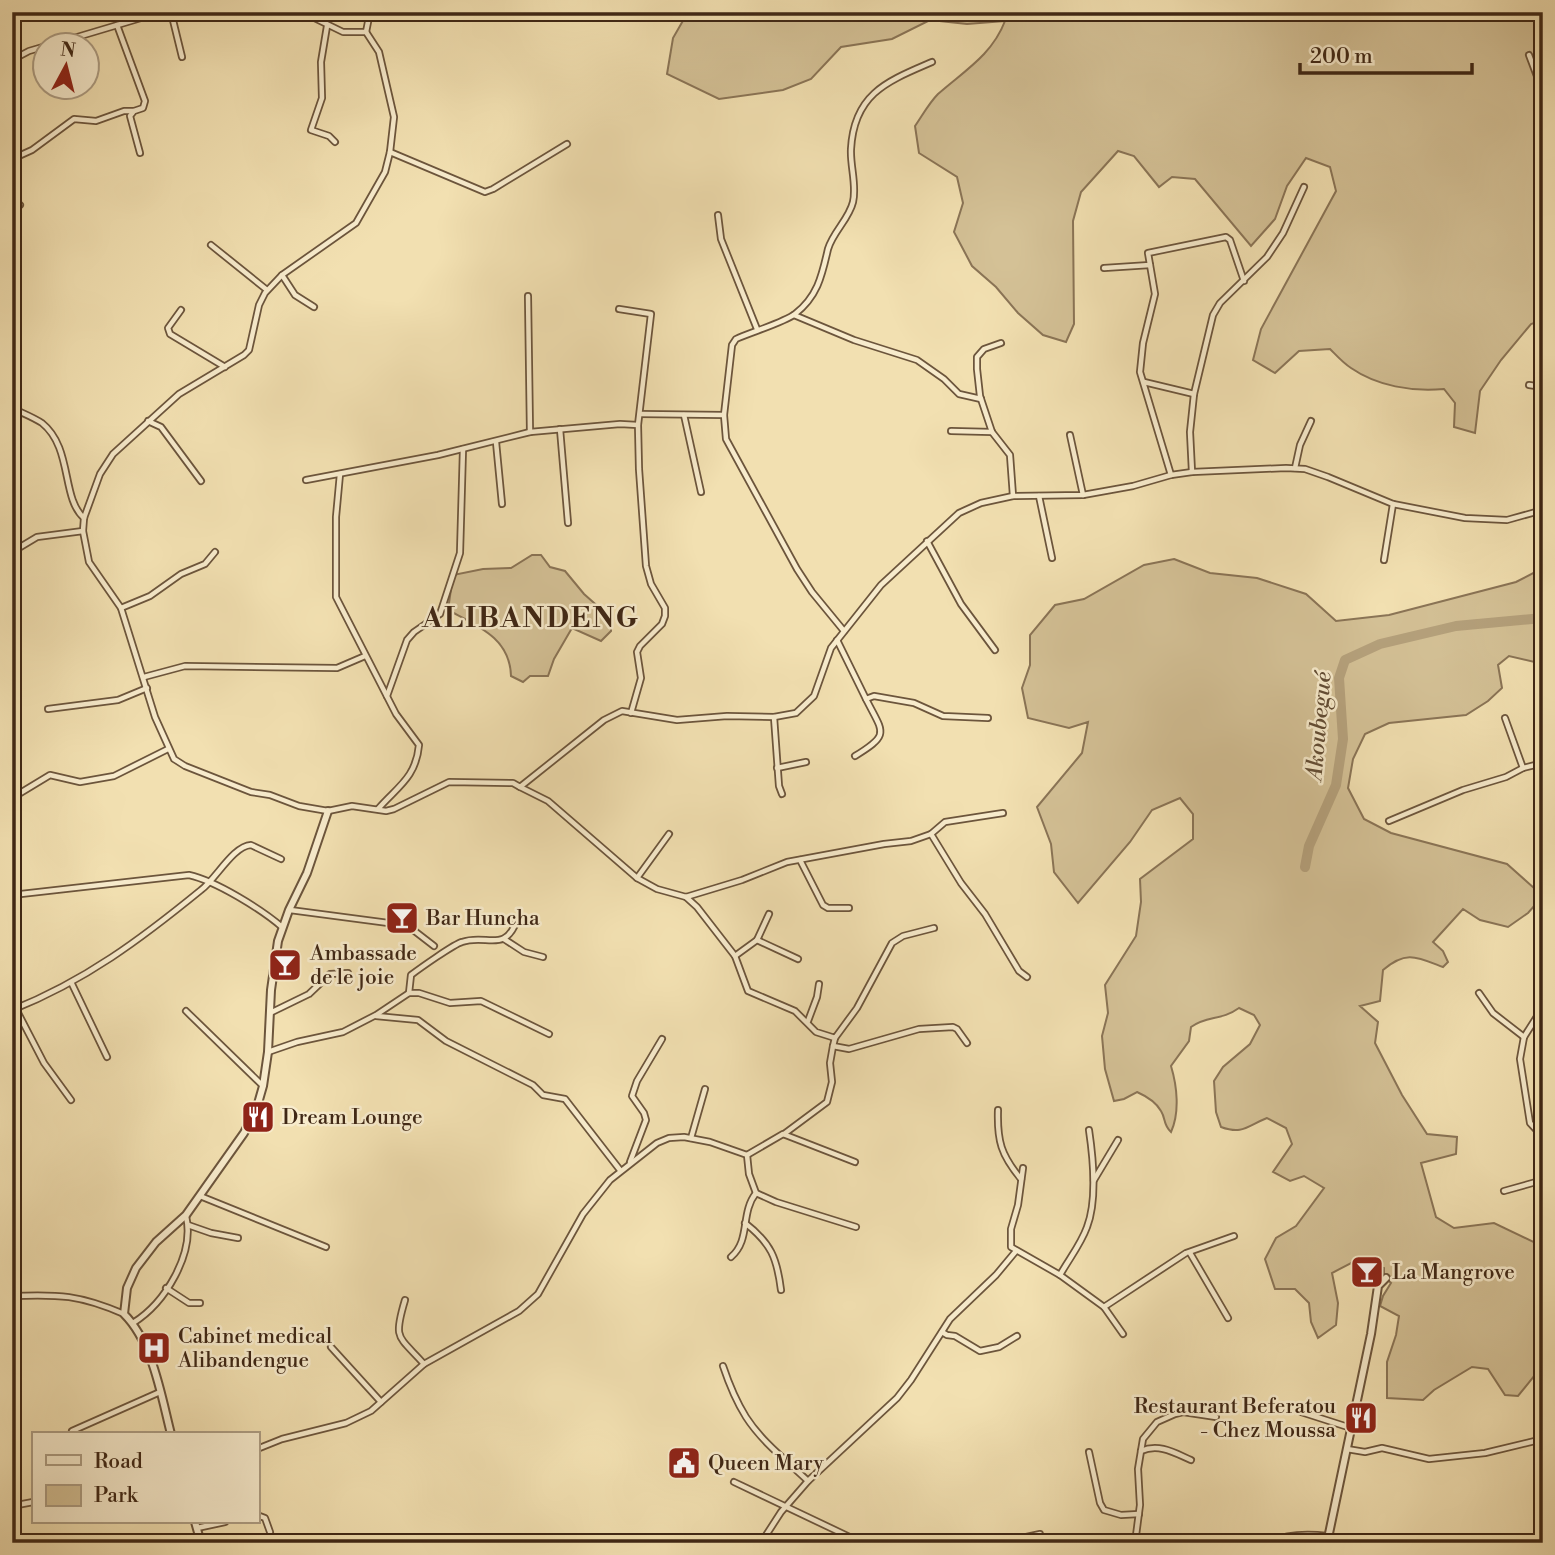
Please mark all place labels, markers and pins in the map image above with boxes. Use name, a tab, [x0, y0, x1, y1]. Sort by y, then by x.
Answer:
bar icon: Bar Huncha	[383, 899, 421, 937]
place label: Bar Huncha	[425, 906, 540, 932]
place label: Ambassade de le joie	[309, 941, 417, 991]
bar icon: Ambassade de le joie	[266, 946, 304, 984]
restaurant icon: Dream Lounge	[239, 1098, 277, 1136]
place label: Dream Lounge	[282, 1105, 423, 1131]
bar icon: La Mangrove	[1348, 1253, 1386, 1291]
place label: La Mangrove	[1392, 1260, 1515, 1286]
place label: Cabinet medical Alibandengue	[177, 1324, 332, 1374]
hospital icon: Cabinet medical Alibandengue	[135, 1329, 173, 1367]
place label: Restaurant Beferatou - Chez Moussa	[1134, 1394, 1336, 1444]
restaurant icon: Restaurant Beferatou - Chez Moussa	[1342, 1399, 1380, 1437]
public building icon: Queen Mary	[665, 1444, 703, 1482]
place label: Queen Mary	[708, 1451, 824, 1477]

